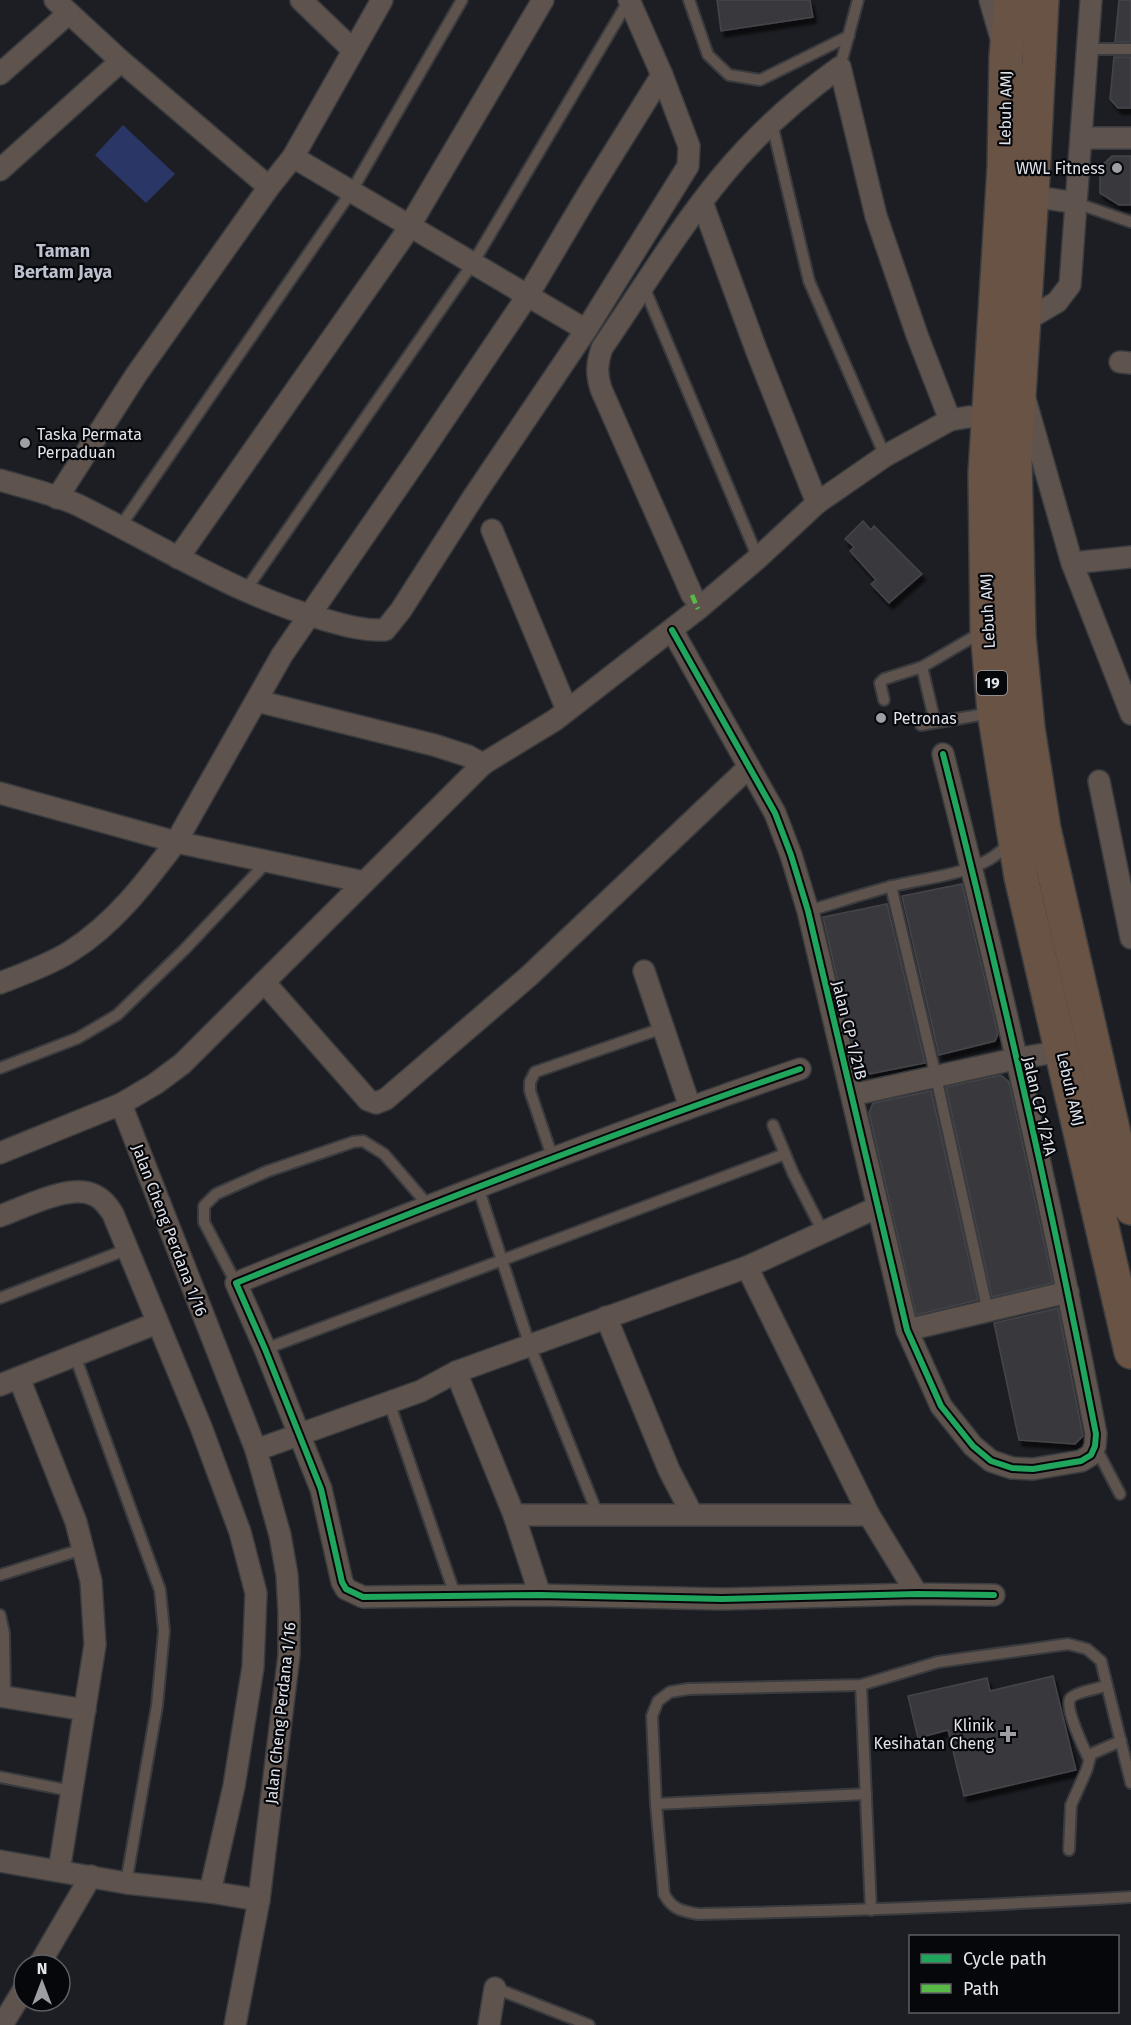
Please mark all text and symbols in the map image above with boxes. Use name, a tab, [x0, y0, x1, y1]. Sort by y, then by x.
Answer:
street label: Lebuh AMJ	[995, 70, 1016, 146]
place label: WWL Fitness	[1016, 159, 1105, 178]
marker: WWL Fitness	[1110, 161, 1124, 175]
district label: Taman Bertam Jaya	[14, 240, 112, 283]
place label: Taska Permata Perpaduan	[37, 425, 142, 462]
marker: Taska Permata Perpaduan	[18, 436, 32, 450]
street label: Lebuh AMJ	[976, 573, 999, 649]
road number: 19	[977, 671, 1007, 695]
place label: Petronas	[893, 709, 957, 728]
marker: Petronas	[874, 711, 888, 725]
street label: Jalan CP 1/21B	[828, 979, 871, 1082]
street label: Lebuh AMJ	[1053, 1050, 1088, 1128]
street label: Jalan CP 1/21A	[1019, 1055, 1060, 1158]
street label: Jalan Cheng Perdana 1/16	[128, 1141, 211, 1319]
street label: Jalan Cheng Perdana 1/16	[261, 1621, 299, 1805]
place label: Klinik Kesihatan Cheng	[873, 1716, 995, 1753]
marker: Klinik Kesihatan Cheng	[999, 1725, 1017, 1743]
legend	[909, 1935, 1119, 2013]
text: Cycle path	[963, 1948, 1047, 1970]
north arrow	[12, 1953, 72, 2013]
text: N	[37, 1959, 47, 1978]
text: Path	[963, 1978, 999, 2000]

